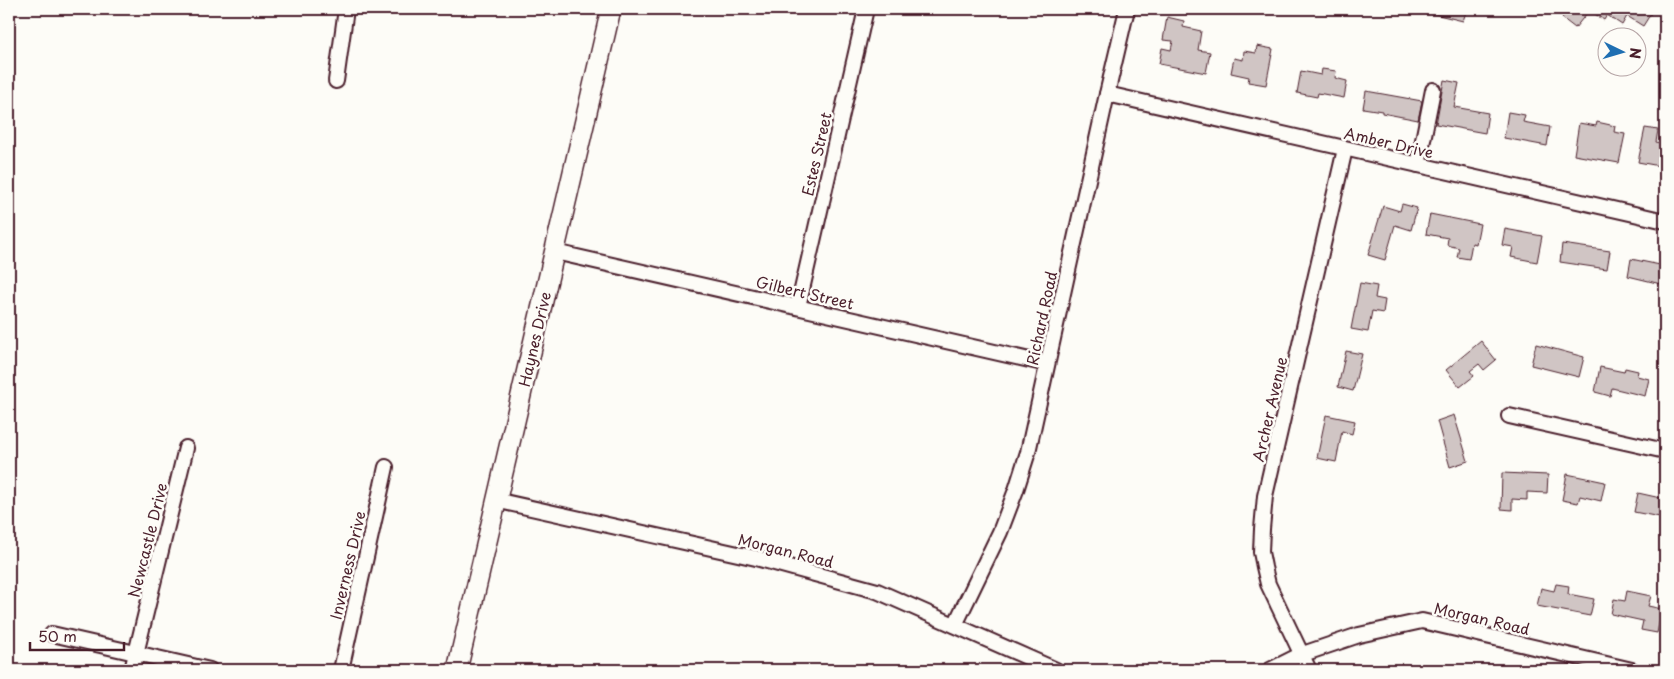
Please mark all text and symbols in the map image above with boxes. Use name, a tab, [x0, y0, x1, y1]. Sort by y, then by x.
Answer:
north arrow	[1596, 28, 1646, 78]
text: N	[1625, 47, 1646, 60]
street label: Estes Street	[795, 110, 837, 198]
street label: Amber Drive	[1342, 121, 1436, 163]
street label: Richard Road	[1020, 269, 1062, 367]
street label: Gilbert Street	[754, 270, 856, 314]
street label: Haynes Drive	[512, 289, 556, 389]
street label: Archer Avenue	[1246, 354, 1292, 464]
street label: Newcastle Drive	[122, 480, 172, 600]
street label: Inverness Drive	[323, 508, 371, 622]
street label: Morgan Road	[736, 527, 836, 573]
street label: Morgan Road	[1432, 596, 1532, 640]
scale bar	[30, 619, 124, 651]
text: 50 m	[38, 624, 77, 647]

